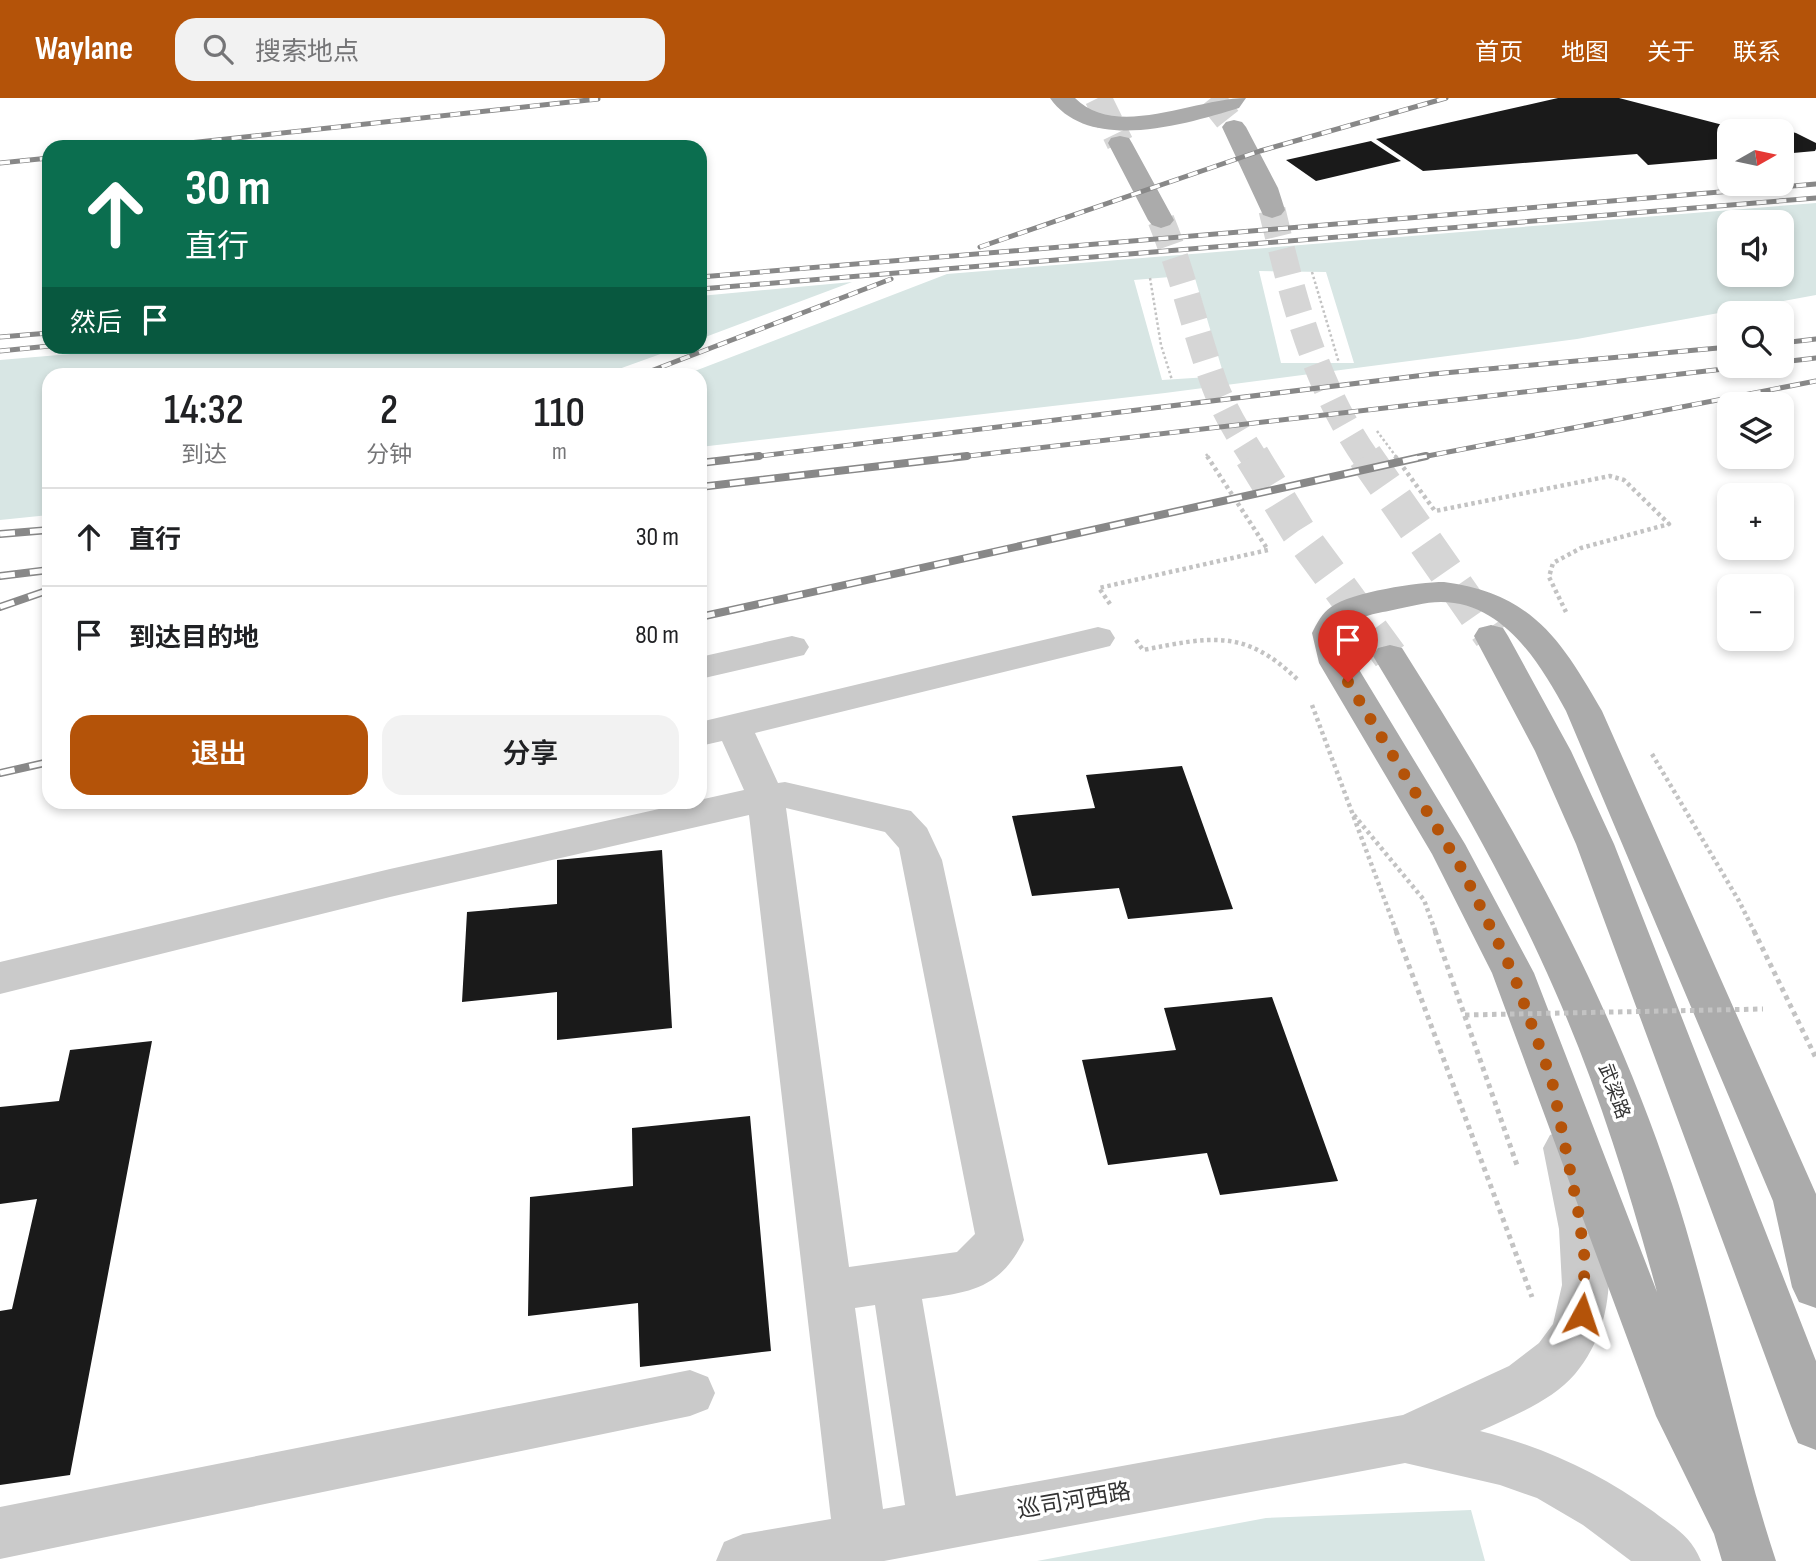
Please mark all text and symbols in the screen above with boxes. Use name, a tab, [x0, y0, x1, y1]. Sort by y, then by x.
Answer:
search box	[175, 18, 665, 81]
text: Waylane	[35, 29, 133, 69]
icon: search	[199, 30, 237, 68]
text: 搜索地点	[255, 37, 359, 68]
text: 首页	[1475, 38, 1523, 67]
text: 地图	[1561, 38, 1609, 67]
text: 关于	[1647, 38, 1695, 67]
text: 联系	[1733, 38, 1781, 67]
north arrow	[1717, 119, 1794, 196]
map controls	[1717, 119, 1794, 651]
text: 30 m	[185, 160, 270, 219]
icon: ahead	[70, 168, 161, 259]
button: sound	[1717, 210, 1794, 287]
text: 直行	[185, 228, 249, 267]
icon: arrive	[136, 301, 174, 339]
button: search	[1717, 301, 1794, 378]
text: 然后	[70, 308, 122, 339]
text: 14:32	[164, 385, 244, 436]
text: 2	[380, 385, 398, 436]
text: 110	[534, 388, 585, 439]
button: layers	[1717, 392, 1794, 469]
text: m	[552, 438, 567, 466]
text: 到达	[181, 441, 227, 469]
text: 分钟	[366, 441, 412, 469]
button: +	[1717, 483, 1794, 560]
icon: ahead	[70, 518, 108, 556]
text: 30 m	[636, 522, 679, 553]
text: 直行	[129, 525, 181, 556]
button: −	[1717, 574, 1794, 651]
pin	[1318, 610, 1378, 682]
icon: arrive	[70, 616, 108, 654]
text: 80 m	[635, 620, 679, 651]
icon: arrive	[1329, 621, 1367, 659]
text: 到达目的地	[129, 623, 259, 654]
button: 退出	[70, 715, 368, 795]
button: 分享	[382, 715, 679, 795]
street label: 武梁路	[1593, 1061, 1634, 1122]
position arrow	[1545, 1277, 1619, 1351]
street label: 巡司河西路	[1015, 1477, 1133, 1525]

